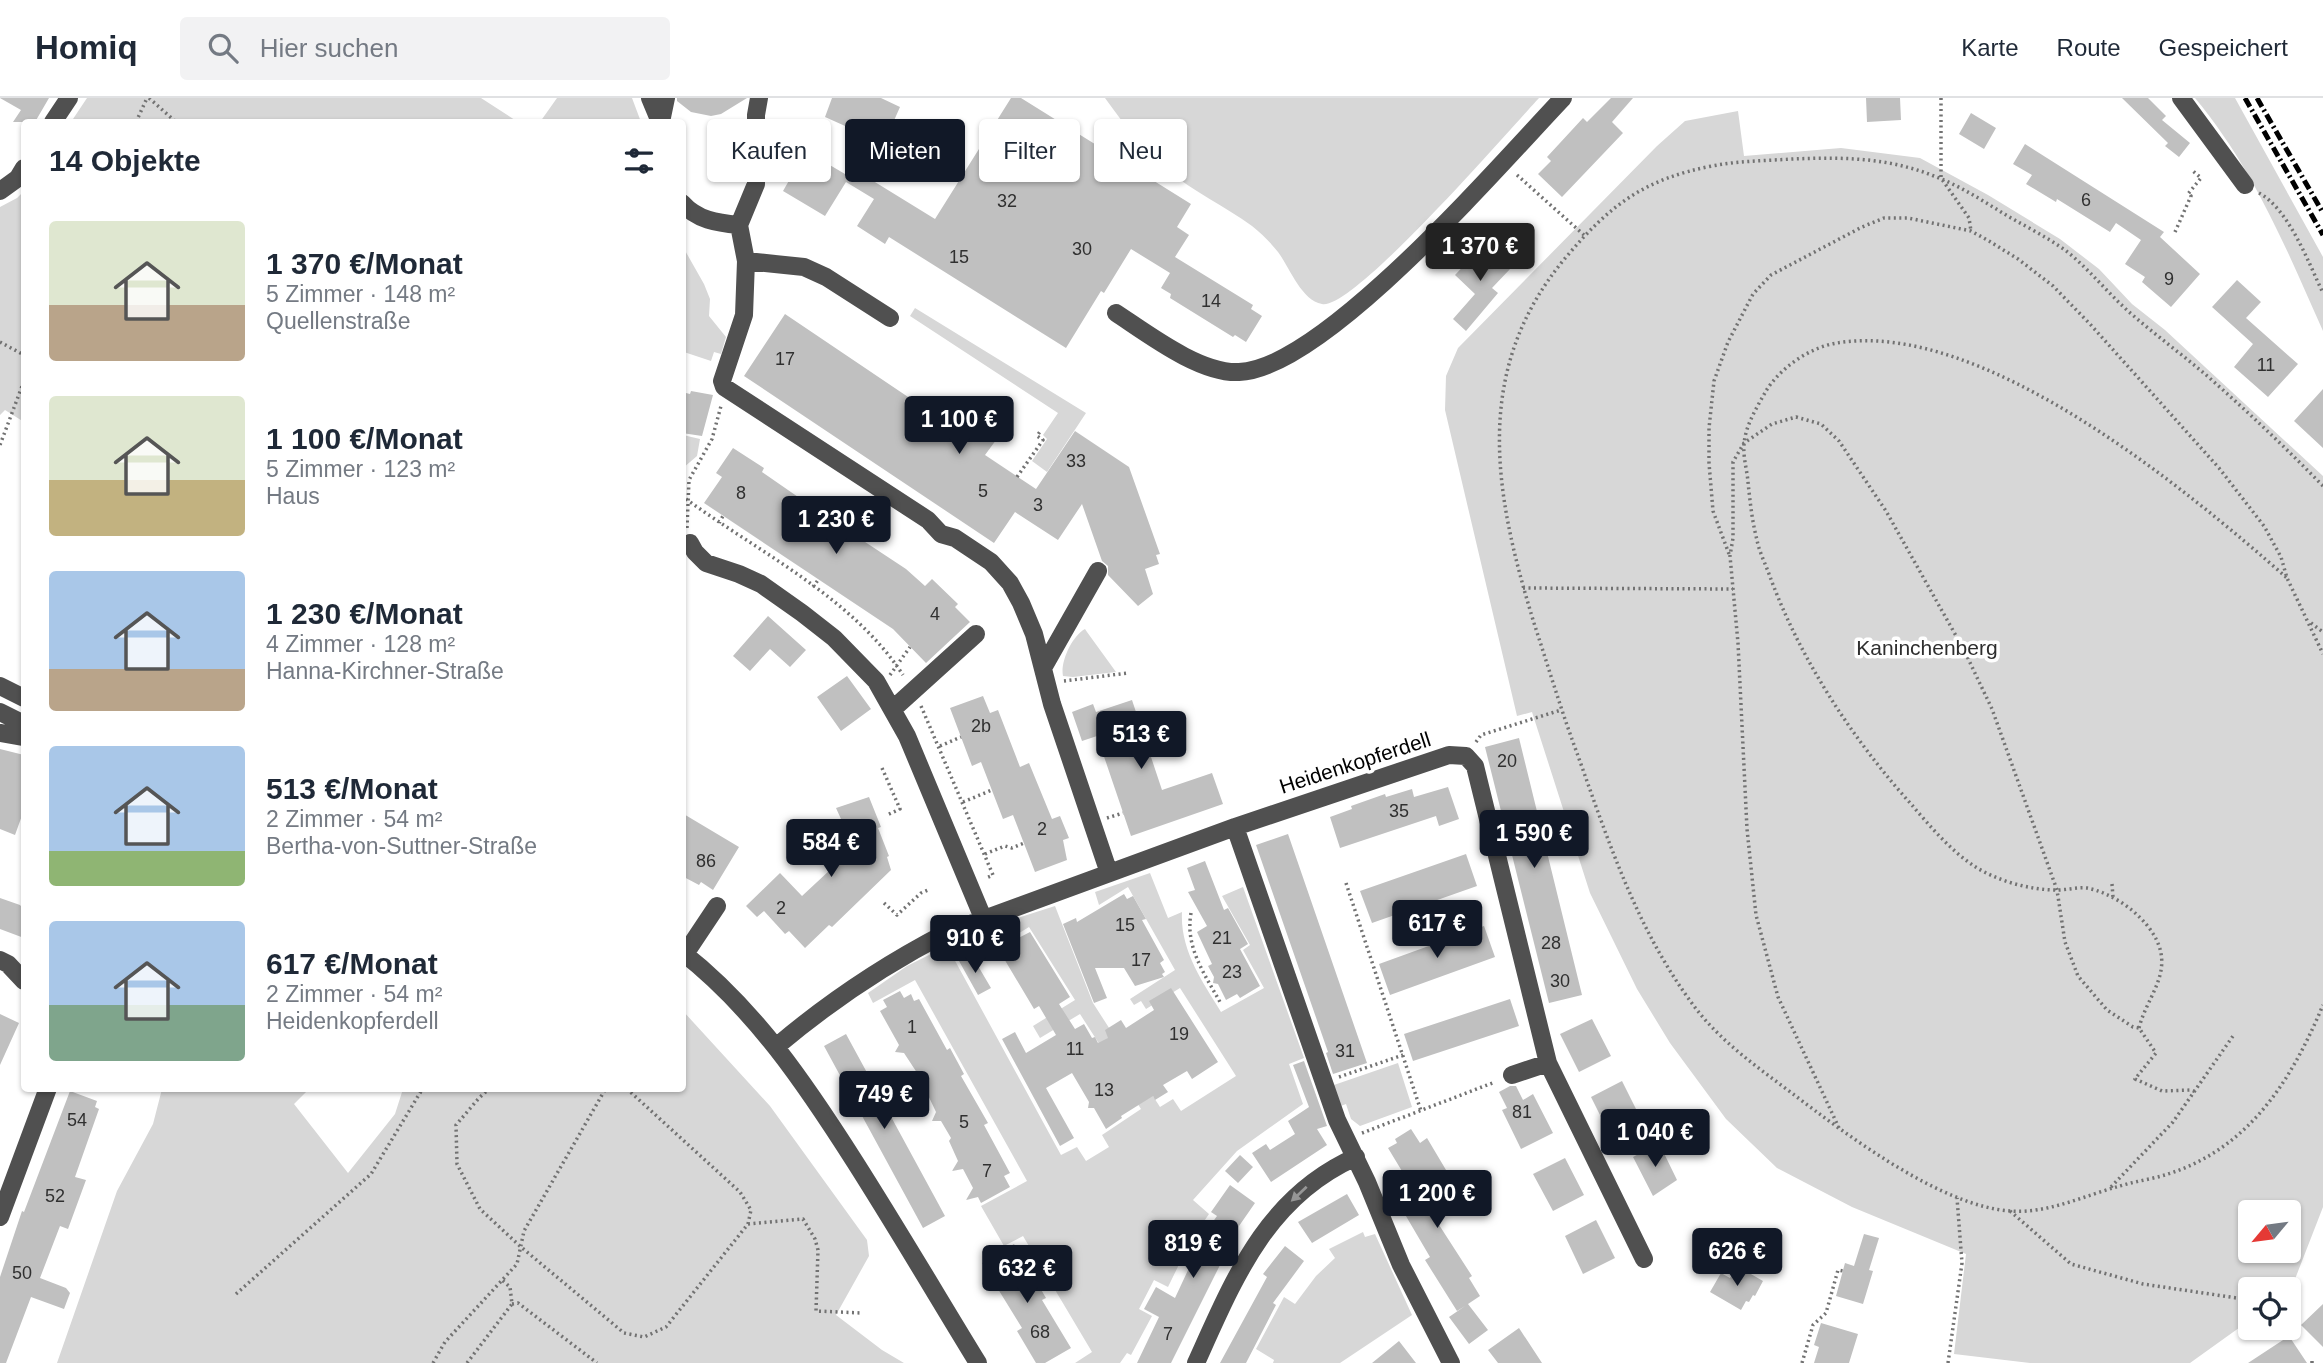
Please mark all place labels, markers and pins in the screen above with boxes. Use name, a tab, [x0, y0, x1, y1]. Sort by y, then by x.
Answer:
pin: 1 370 €	[1415, 223, 1545, 283]
pin: 1 100 €	[894, 396, 1024, 456]
pin: 1 230 €	[771, 496, 901, 556]
pin: 513 €	[1092, 712, 1190, 771]
pin: 1 590 €	[1469, 810, 1599, 870]
pin: 584 €	[782, 820, 880, 879]
pin: 617 €	[1388, 900, 1486, 960]
pin: 910 €	[926, 916, 1024, 975]
pin: 749 €	[835, 1072, 933, 1131]
pin: 1 040 €	[1590, 1110, 1720, 1169]
pin: 1 200 €	[1372, 1170, 1502, 1230]
pin: 819 €	[1144, 1220, 1242, 1280]
pin: 626 €	[1688, 1228, 1786, 1288]
pin: 632 €	[978, 1246, 1076, 1305]

